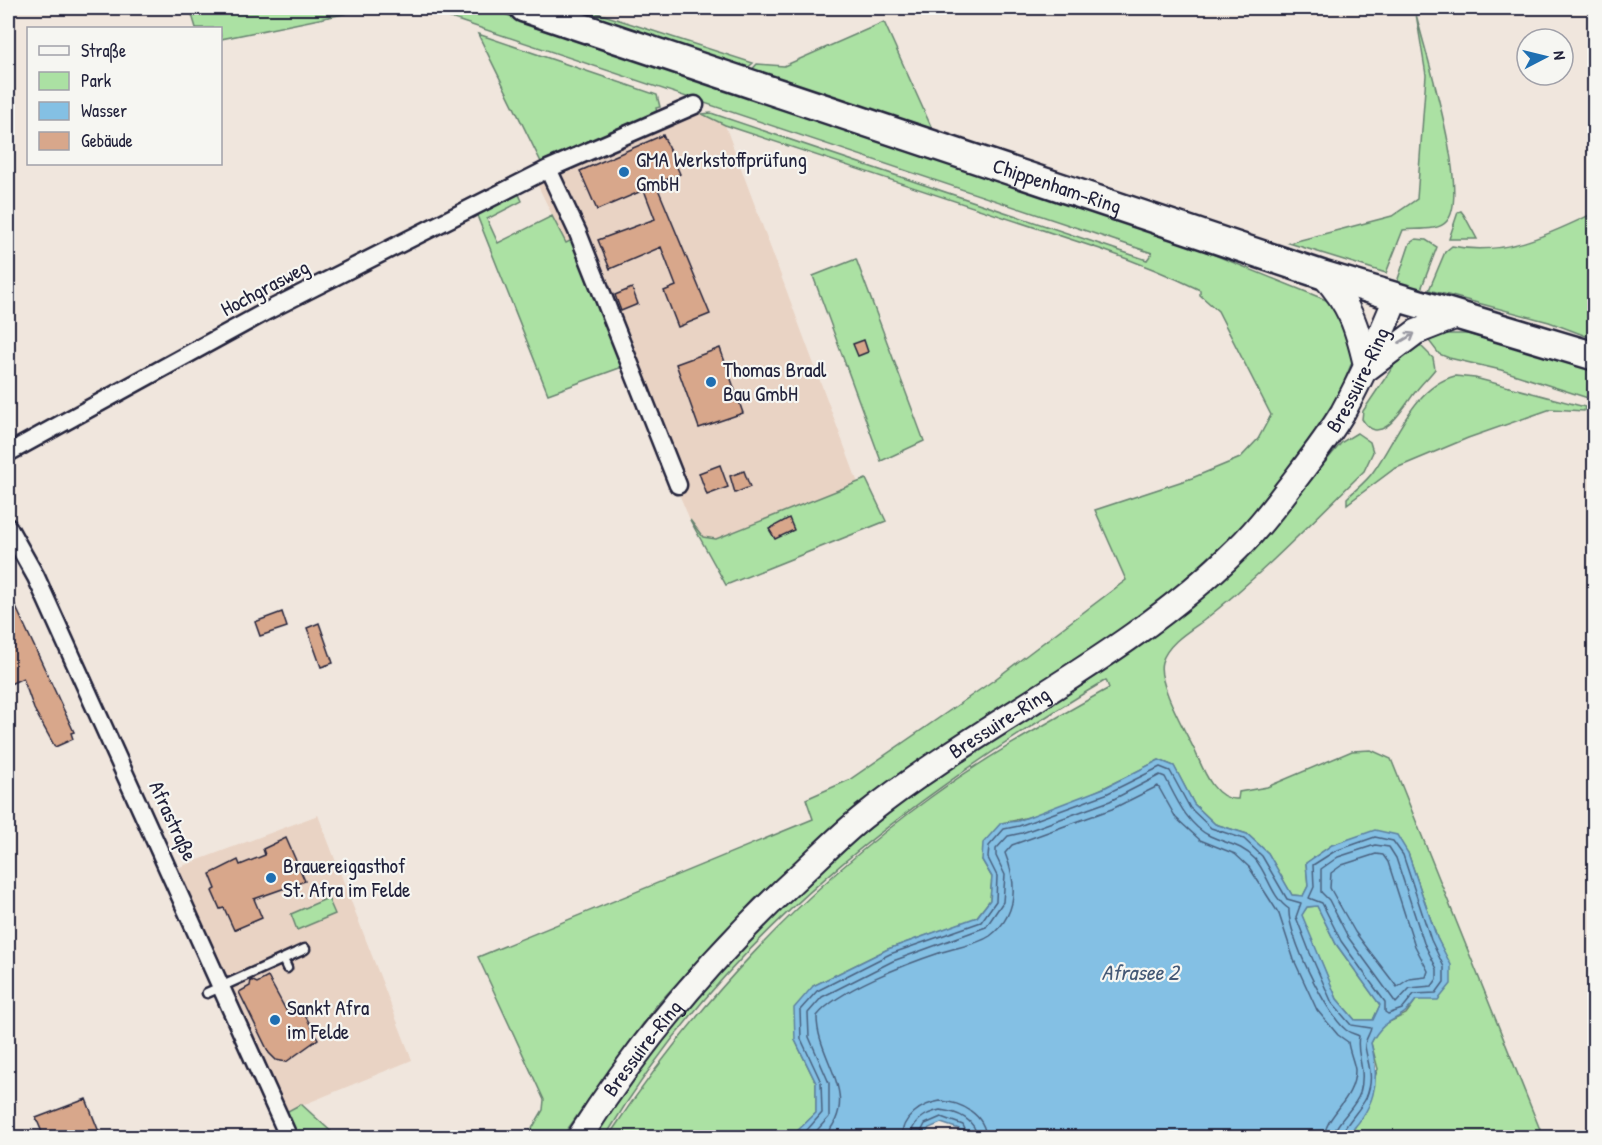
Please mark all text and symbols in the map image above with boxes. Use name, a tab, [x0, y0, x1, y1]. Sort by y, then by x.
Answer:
legend	[27, 27, 222, 165]
north arrow	[1515, 27, 1575, 87]
text: Straße	[81, 38, 126, 63]
text: N	[1548, 50, 1571, 61]
text: Park	[81, 68, 112, 93]
text: Wasser	[81, 98, 127, 123]
text: Gebäude	[81, 128, 133, 153]
place label: GMA Werkstoffprüfung GmbH	[636, 145, 807, 198]
street label: Chippenham-Ring	[989, 151, 1125, 221]
marker: GMA Werkstoffprüfung GmbH	[617, 165, 631, 179]
street label: Hochgrasweg	[215, 252, 314, 323]
street label: Bressuire-Ring	[1319, 323, 1396, 438]
one-way arrow	[1398, 331, 1415, 343]
place label: Thomas Bradl Bau GmbH	[723, 355, 827, 408]
marker: Thomas Bradl Bau GmbH	[704, 375, 718, 389]
street label: Bressuire-Ring	[943, 679, 1055, 765]
street label: Afrastraße	[142, 776, 205, 866]
place label: Brauereigasthof St. Afra im Felde	[283, 851, 410, 904]
marker: Brauereigasthof St. Afra im Felde	[264, 871, 278, 885]
water label: Afrasee 2	[1101, 957, 1181, 987]
place label: Sankt Afra im Felde	[287, 993, 369, 1046]
street label: Bressuire-Ring	[596, 993, 688, 1102]
marker: Sankt Afra im Felde	[268, 1013, 282, 1027]

